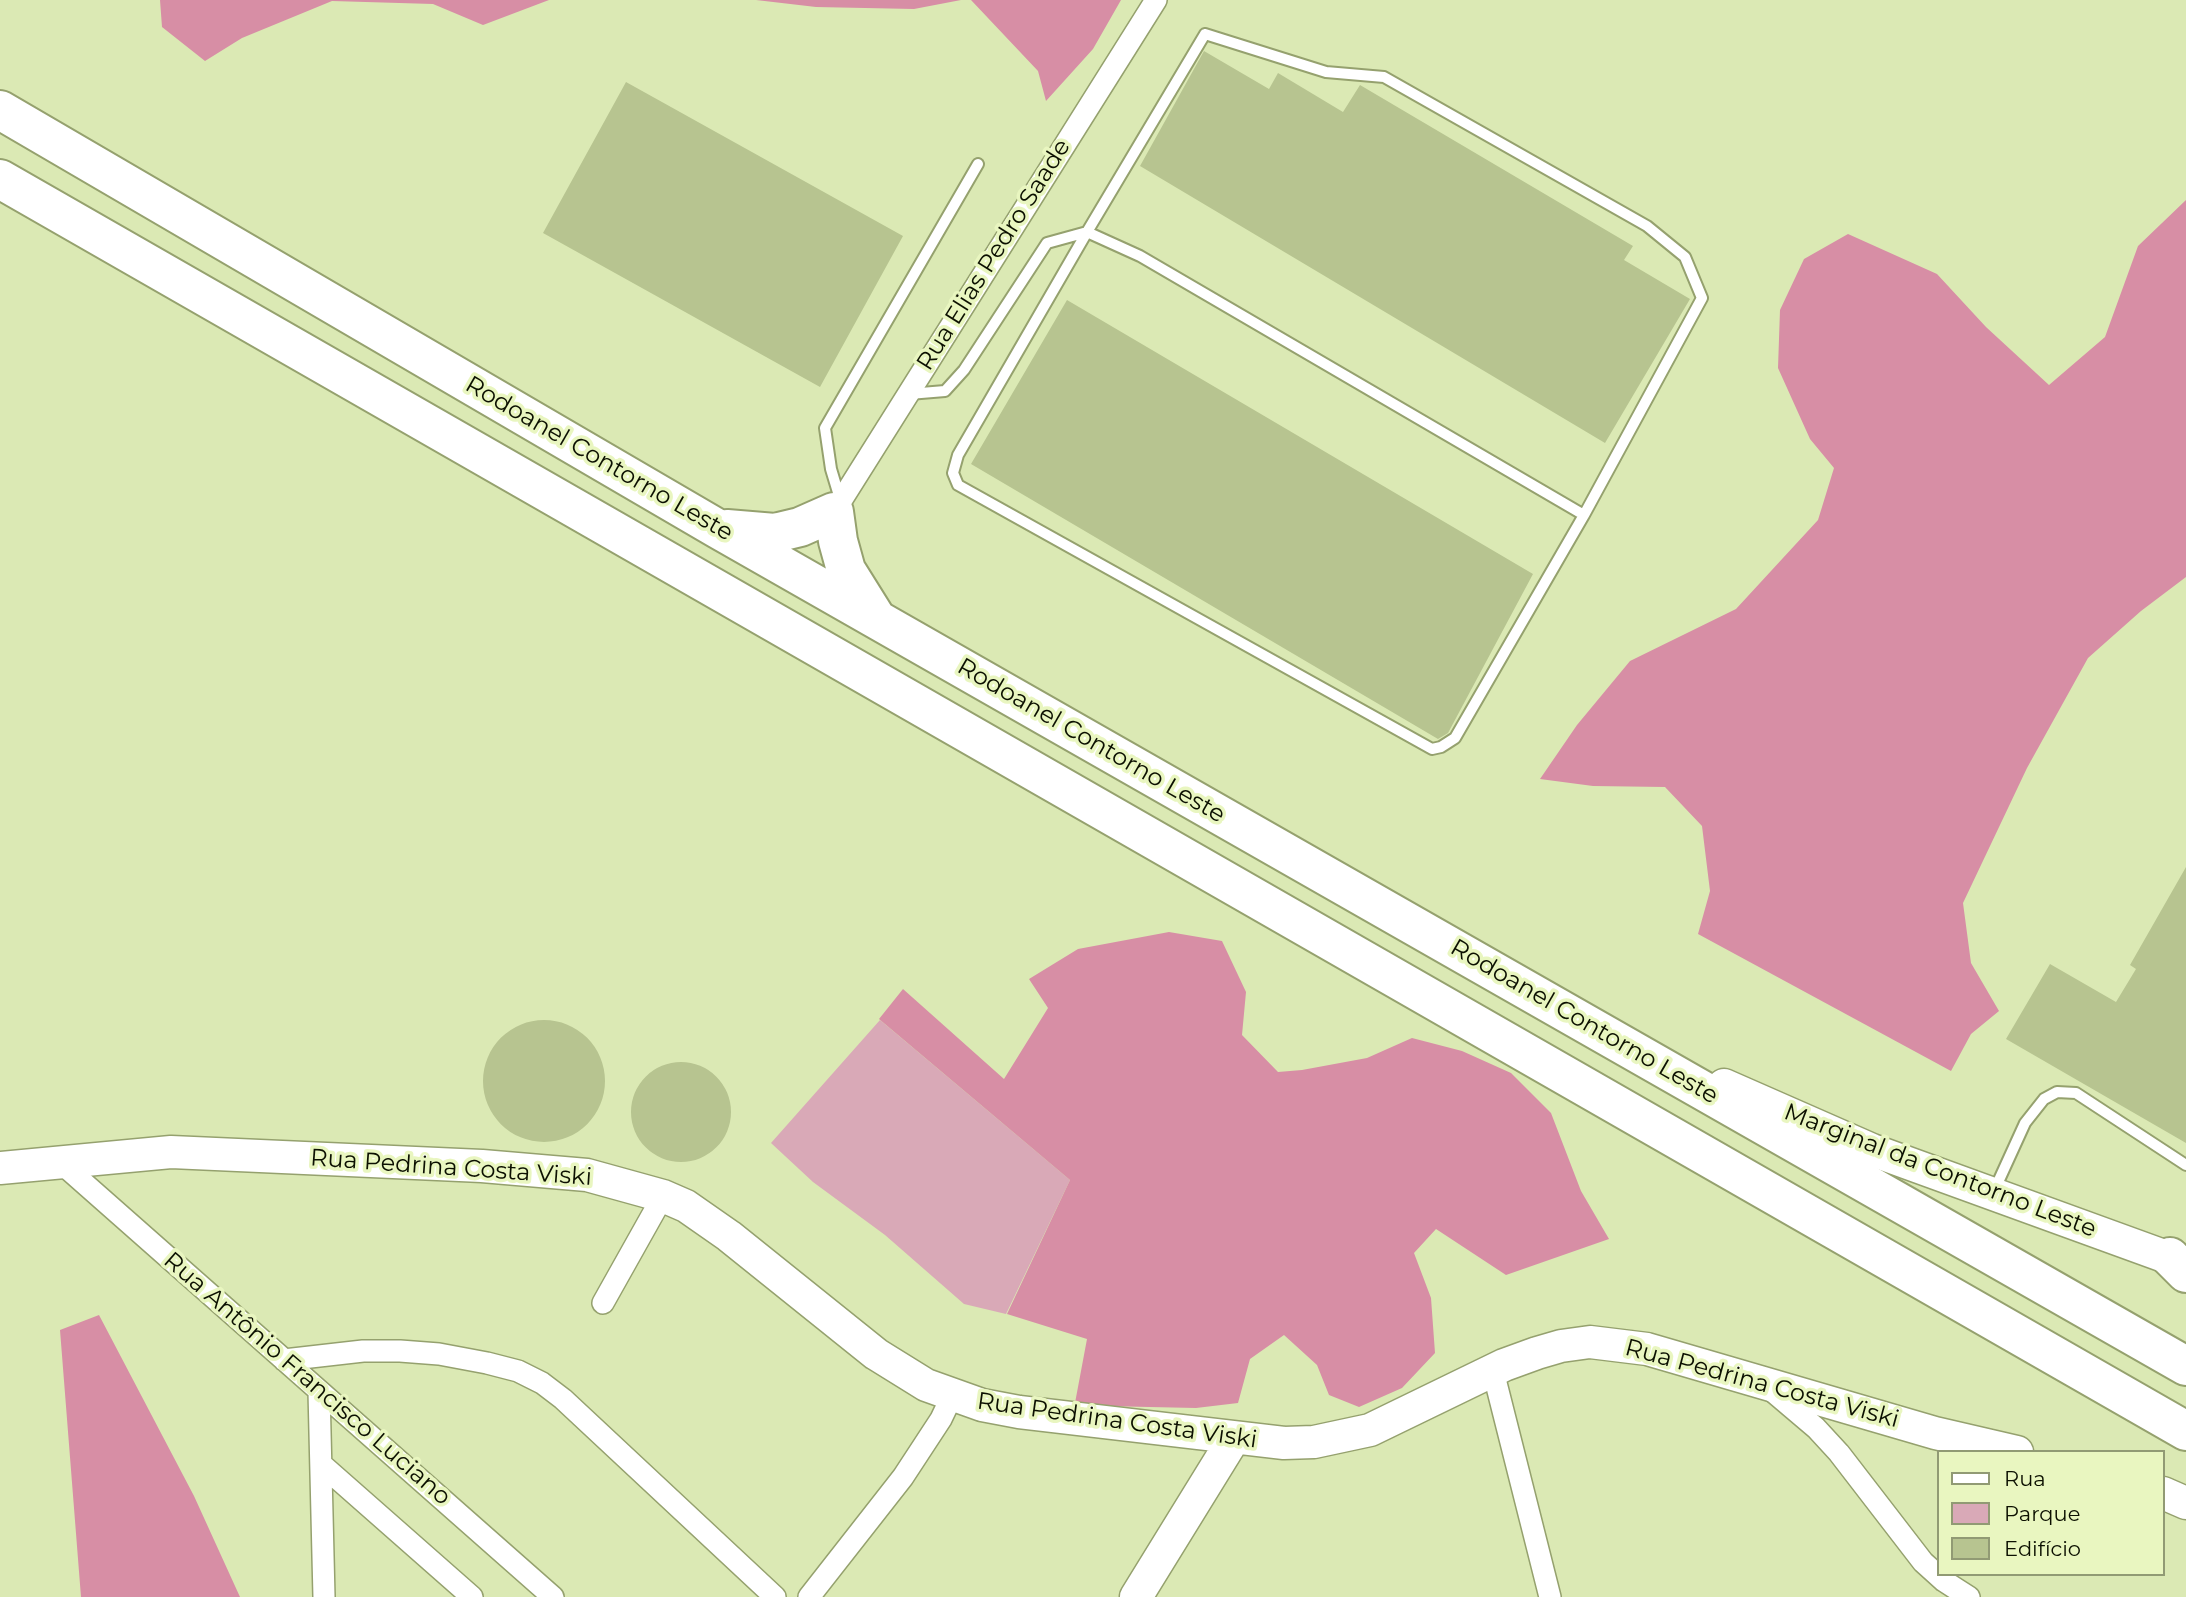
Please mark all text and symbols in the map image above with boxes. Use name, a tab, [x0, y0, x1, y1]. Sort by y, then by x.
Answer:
street label: Rua Elias Pedro Saade	[911, 134, 1077, 376]
street label: Rodoanel Contorno Leste	[460, 370, 738, 548]
street label: Rodoanel Contorno Leste	[952, 652, 1230, 830]
street label: Rodoanel Contorno Leste	[1445, 933, 1723, 1111]
street label: Marginal da Contorno Leste	[1780, 1098, 2100, 1244]
street label: Rua Pedrina Costa Viski	[309, 1144, 593, 1192]
street label: Rua Antônio Francisco Luciano	[158, 1246, 456, 1512]
street label: Rua Pedrina Costa Viski	[1622, 1334, 1902, 1434]
street label: Rua Pedrina Costa Viski	[975, 1387, 1259, 1455]
legend	[1938, 1450, 2165, 1576]
text: Rua	[2004, 1466, 2046, 1491]
text: Parque	[2004, 1501, 2080, 1526]
text: Edifício	[2004, 1536, 2081, 1561]

